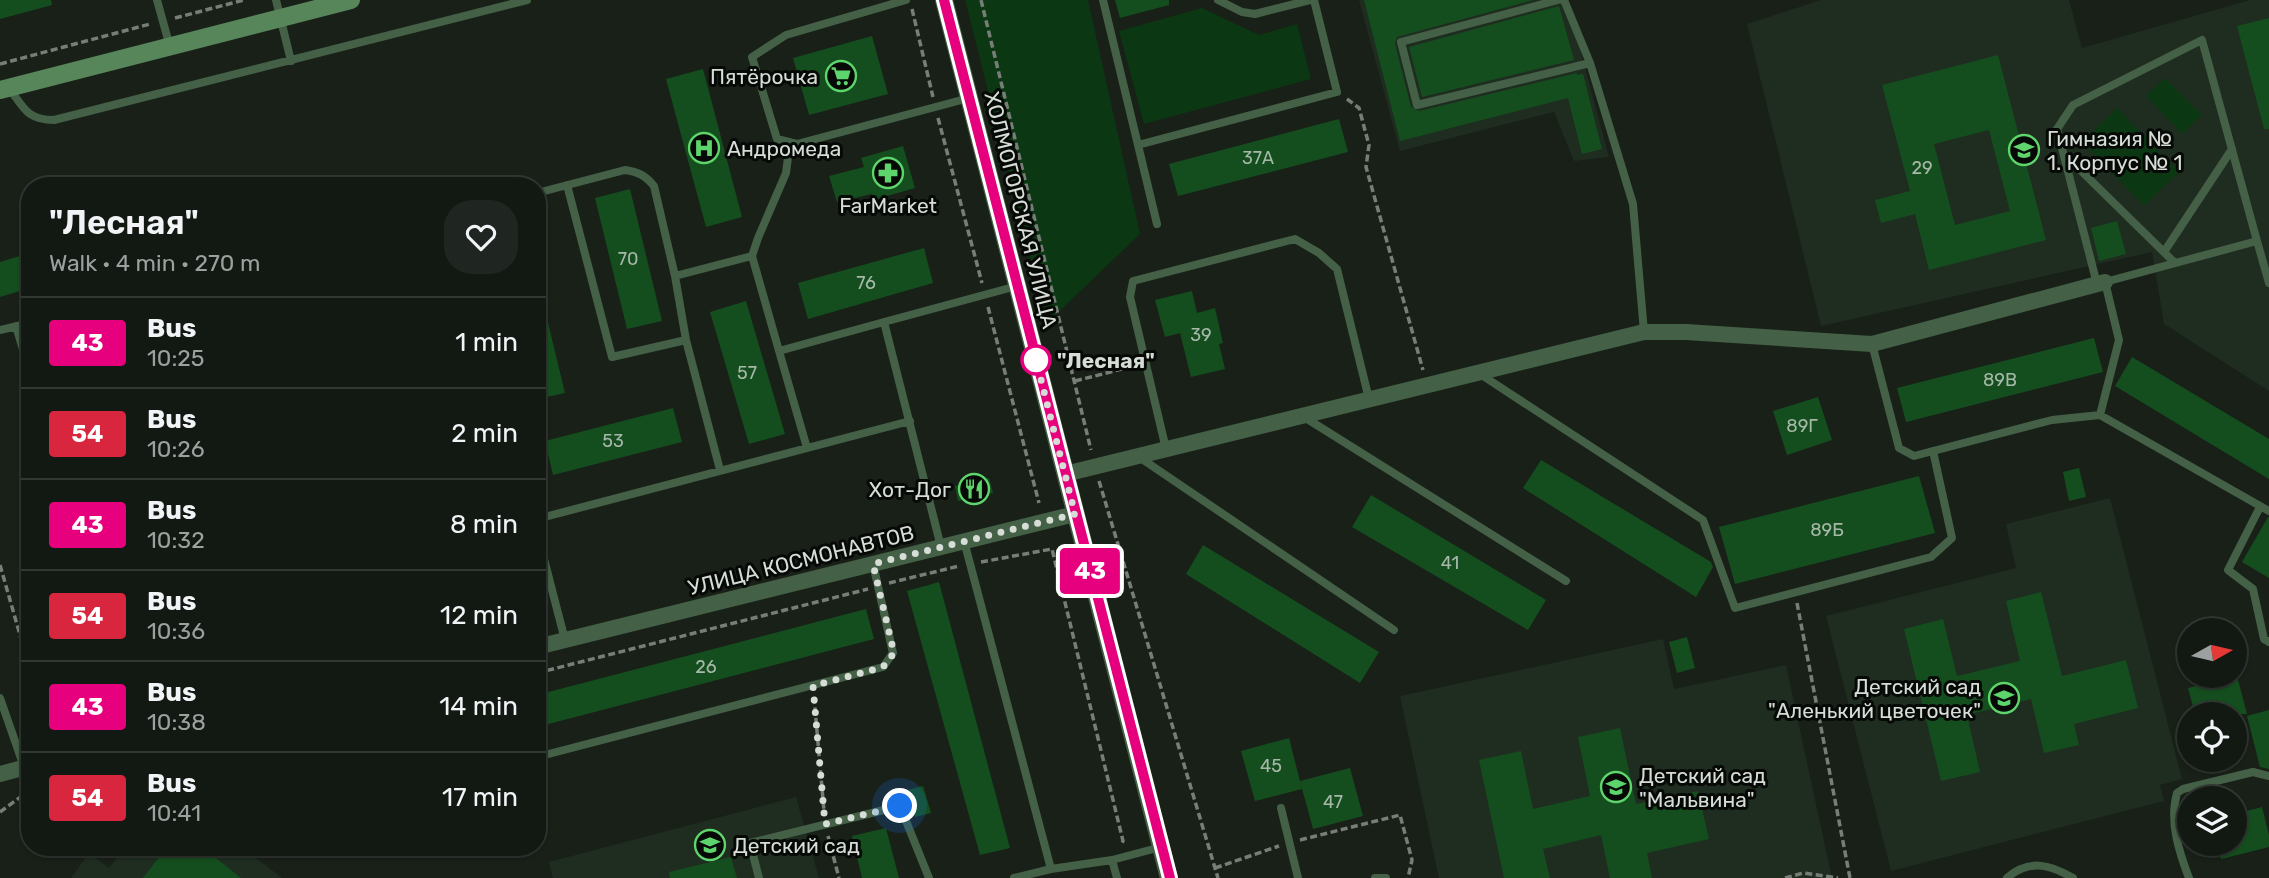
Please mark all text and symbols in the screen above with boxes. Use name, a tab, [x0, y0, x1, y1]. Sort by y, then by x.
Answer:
supermarket icon: Пятёрочка	[824, 59, 858, 93]
place label: Пятёрочка	[710, 64, 818, 89]
street label: ХОЛМОГОРСКАЯ УЛИЦА	[979, 89, 1063, 331]
place label: Гимназия № 1. Корпус № 1	[2047, 126, 2183, 175]
hospital icon: Андромеда	[687, 131, 721, 165]
school or university icon: Гимназия № 1. Корпус № 1	[2007, 133, 2041, 167]
place label: Андромеда	[727, 136, 841, 161]
house number: 37А	[1242, 147, 1274, 169]
pharmacy icon: FarMarket	[871, 156, 905, 190]
house number: 29	[1911, 157, 1933, 179]
place label: FarMarket	[839, 193, 937, 218]
button: heart	[444, 200, 518, 274]
text: "Лесная"	[49, 203, 199, 242]
house number: 70	[618, 248, 638, 270]
text: Walk · 4 min · 270 m	[49, 249, 260, 277]
house number: 76	[856, 272, 876, 294]
text: Bus	[147, 313, 196, 344]
house number: 39	[1190, 324, 1212, 346]
text: 1 min	[455, 327, 518, 358]
text: 43	[71, 329, 104, 357]
text: 10:25	[147, 344, 205, 372]
marker: "Лесная"	[1021, 345, 1051, 375]
place label: "Лесная"	[1057, 348, 1155, 373]
house number: 57	[737, 362, 757, 384]
house number: 89В	[1983, 369, 2017, 391]
text: Bus	[147, 404, 196, 435]
house number: 89Г	[1786, 415, 1818, 437]
text: 2 min	[451, 418, 518, 449]
text: 54	[72, 420, 103, 448]
house number: 53	[602, 430, 624, 452]
text: 10:26	[147, 435, 205, 463]
restaurant icon: Хот-Дог	[957, 472, 991, 506]
place label: Хот-Дог	[869, 477, 951, 502]
text: Bus	[147, 495, 196, 526]
text: 8 min	[450, 509, 518, 540]
text: 43	[71, 511, 104, 539]
house number: 89Б	[1810, 519, 1844, 541]
street label: УЛИЦА КОСМОНАВТОВ	[685, 520, 917, 600]
text: 10:32	[147, 526, 205, 554]
line badge: 43	[1058, 548, 1122, 594]
house number: 41	[1441, 552, 1459, 574]
text: 43	[1074, 557, 1106, 585]
text: Bus	[147, 586, 196, 617]
text: 12 min	[440, 600, 518, 631]
text: 54	[72, 602, 103, 630]
text: 10:36	[147, 617, 205, 645]
north arrow	[2177, 618, 2247, 688]
map controls	[2177, 618, 2247, 856]
house number: 26	[695, 656, 717, 678]
place label: Детский сад "Аленький цветочек"	[1768, 674, 1981, 723]
text: Bus	[147, 677, 196, 708]
school or university icon: Детский сад "Аленький цветочек"	[1987, 681, 2021, 715]
text: 14 min	[439, 691, 518, 722]
text: 43	[71, 693, 104, 721]
button: locate	[2177, 702, 2247, 772]
text: 10:38	[147, 708, 206, 736]
house number: 45	[1260, 755, 1282, 777]
place label: Детский сад "Мальвина"	[1639, 763, 1766, 812]
text: Bus	[147, 768, 196, 799]
school or university icon: Детский сад "Мальвина"	[1599, 770, 1633, 804]
text: 17 min	[442, 782, 518, 813]
text: 54	[72, 784, 103, 812]
button: layers	[2177, 786, 2247, 856]
your location	[882, 788, 917, 823]
house number: 47	[1323, 791, 1343, 813]
text: 10:41	[147, 799, 201, 827]
school or university icon: Детский сад	[693, 828, 727, 862]
place label: Детский сад	[733, 833, 860, 858]

